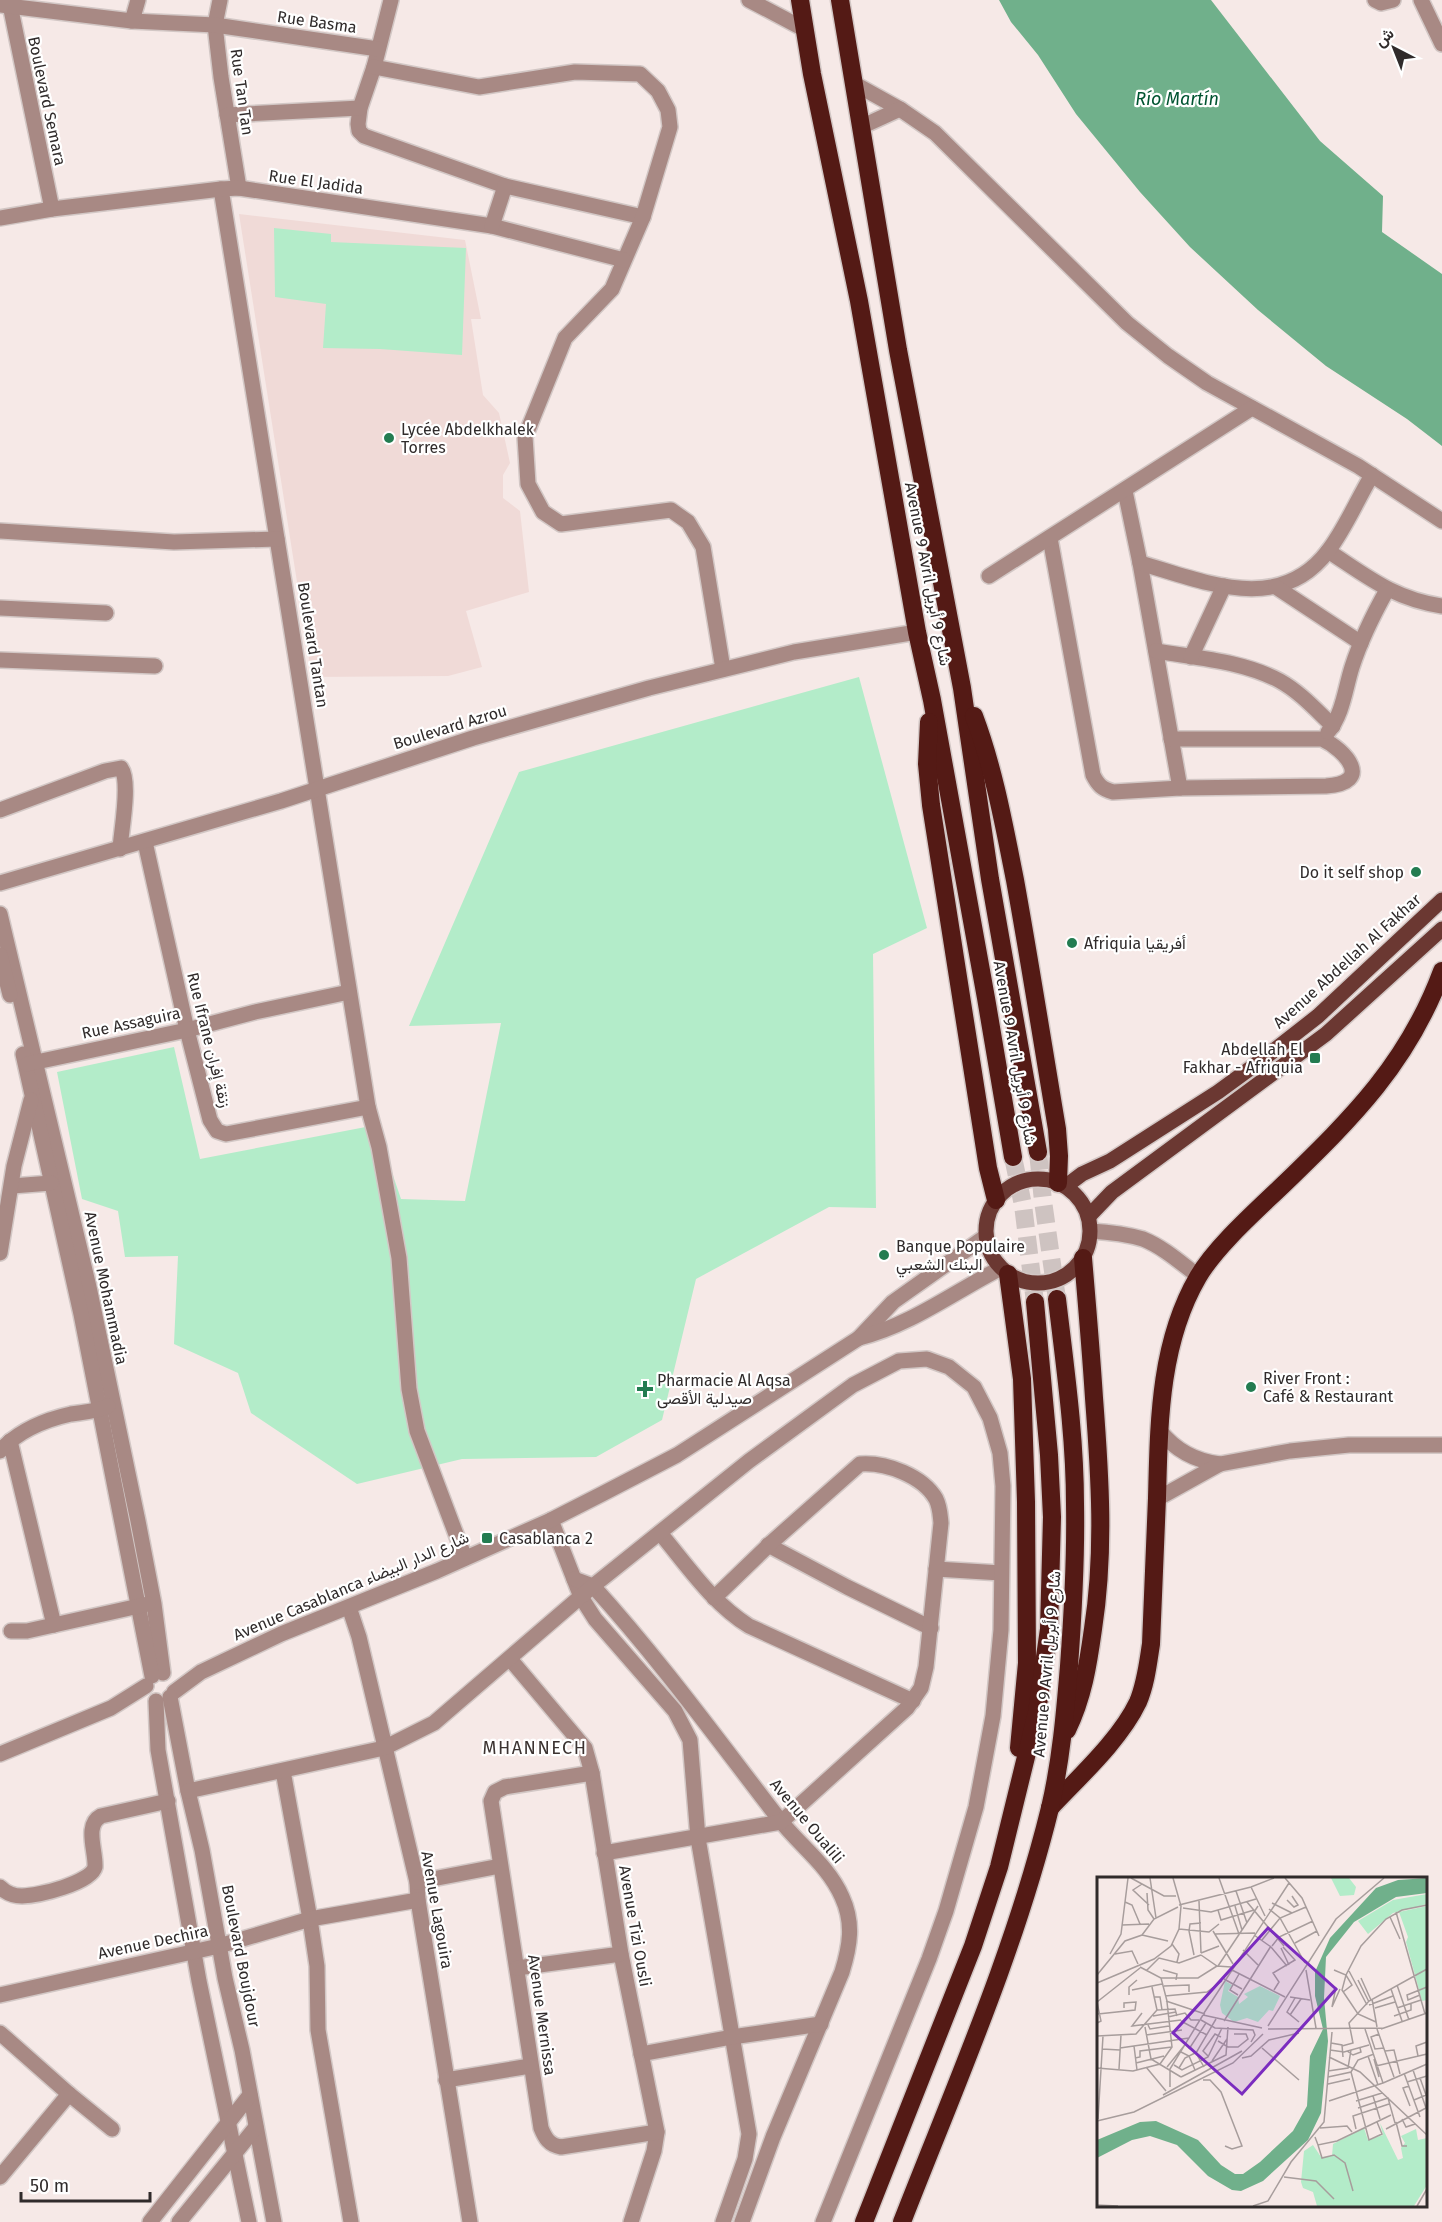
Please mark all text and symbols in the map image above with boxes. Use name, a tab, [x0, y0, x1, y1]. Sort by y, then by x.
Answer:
street label: Rue Basma	[276, 7, 358, 37]
north arrow	[1364, 18, 1424, 78]
text: ش	[1371, 24, 1398, 51]
street label: Boulevard Semara	[24, 35, 70, 167]
street label: Rue Tan Tan	[227, 47, 257, 137]
water label: Río Martín	[1135, 88, 1219, 110]
street label: Rue El Jadida	[268, 166, 364, 198]
place label: Lycée Abdelkhalek Torres	[401, 420, 535, 457]
marker: Lycée Abdelkhalek Torres	[382, 431, 396, 445]
street label: Avenue 9 Avril شارع 9 أبريل	[899, 481, 955, 668]
street label: Boulevard Tantan	[294, 581, 332, 709]
street label: Boulevard Azrou	[391, 701, 509, 753]
place label: Do it self shop	[1299, 863, 1404, 882]
marker: Do it self shop	[1409, 865, 1423, 879]
street label: Avenue Abdellah Al Fakhar	[1269, 889, 1425, 1032]
place label: Afriquia أفريقيا	[1084, 934, 1186, 954]
marker: Afriquia أفريقيا	[1065, 936, 1079, 950]
street label: Avenue 9 Avril شارع 9 أبريل	[987, 959, 1041, 1147]
street label: Rue Ifrane زنقة إفران	[182, 970, 235, 1110]
street label: Rue Assaguira	[80, 1003, 182, 1043]
place label: Abdellah El Fakhar - Afriquia	[1183, 1040, 1303, 1077]
marker: Abdellah El Fakhar - Afriquia	[1308, 1051, 1322, 1065]
street label: Avenue Mohammadia	[80, 1210, 132, 1366]
place label: Banque Populaire البنك الشعبي	[896, 1237, 1025, 1278]
marker: Banque Populaire البنك الشعبي	[877, 1248, 891, 1262]
place label: River Front : Café & Restaurant	[1263, 1369, 1394, 1406]
place label: Pharmacie Al Aqsa صيدلية الأقصى	[657, 1371, 791, 1409]
marker: River Front : Café & Restaurant	[1244, 1380, 1258, 1394]
marker: Pharmacie Al Aqsa صيدلية الأقصى	[638, 1382, 652, 1396]
street label: Avenue Casablanca شارع الدار البيضاء	[230, 1528, 472, 1646]
place label: Casablanca 2	[499, 1529, 593, 1548]
marker: Casablanca 2	[480, 1531, 494, 1545]
street label: Avenue 9 Avril شارع 9 أبريل	[1029, 1570, 1067, 1758]
district label: MHANNECH	[483, 1737, 587, 1759]
street label: Avenue Oualili	[766, 1775, 848, 1867]
street label: Avenue Lagouira	[417, 1850, 457, 1970]
street label: Avenue Tizi Ousli	[615, 1864, 655, 1988]
inset map	[1097, 1877, 1427, 2207]
street label: Boulevard Boujdour	[218, 1883, 264, 2030]
street label: Avenue Dechira	[96, 1921, 210, 1963]
street label: Avenue Mernissa	[524, 1953, 560, 2077]
scale bar	[21, 2165, 150, 2203]
text: 50 m	[30, 2175, 69, 2197]

